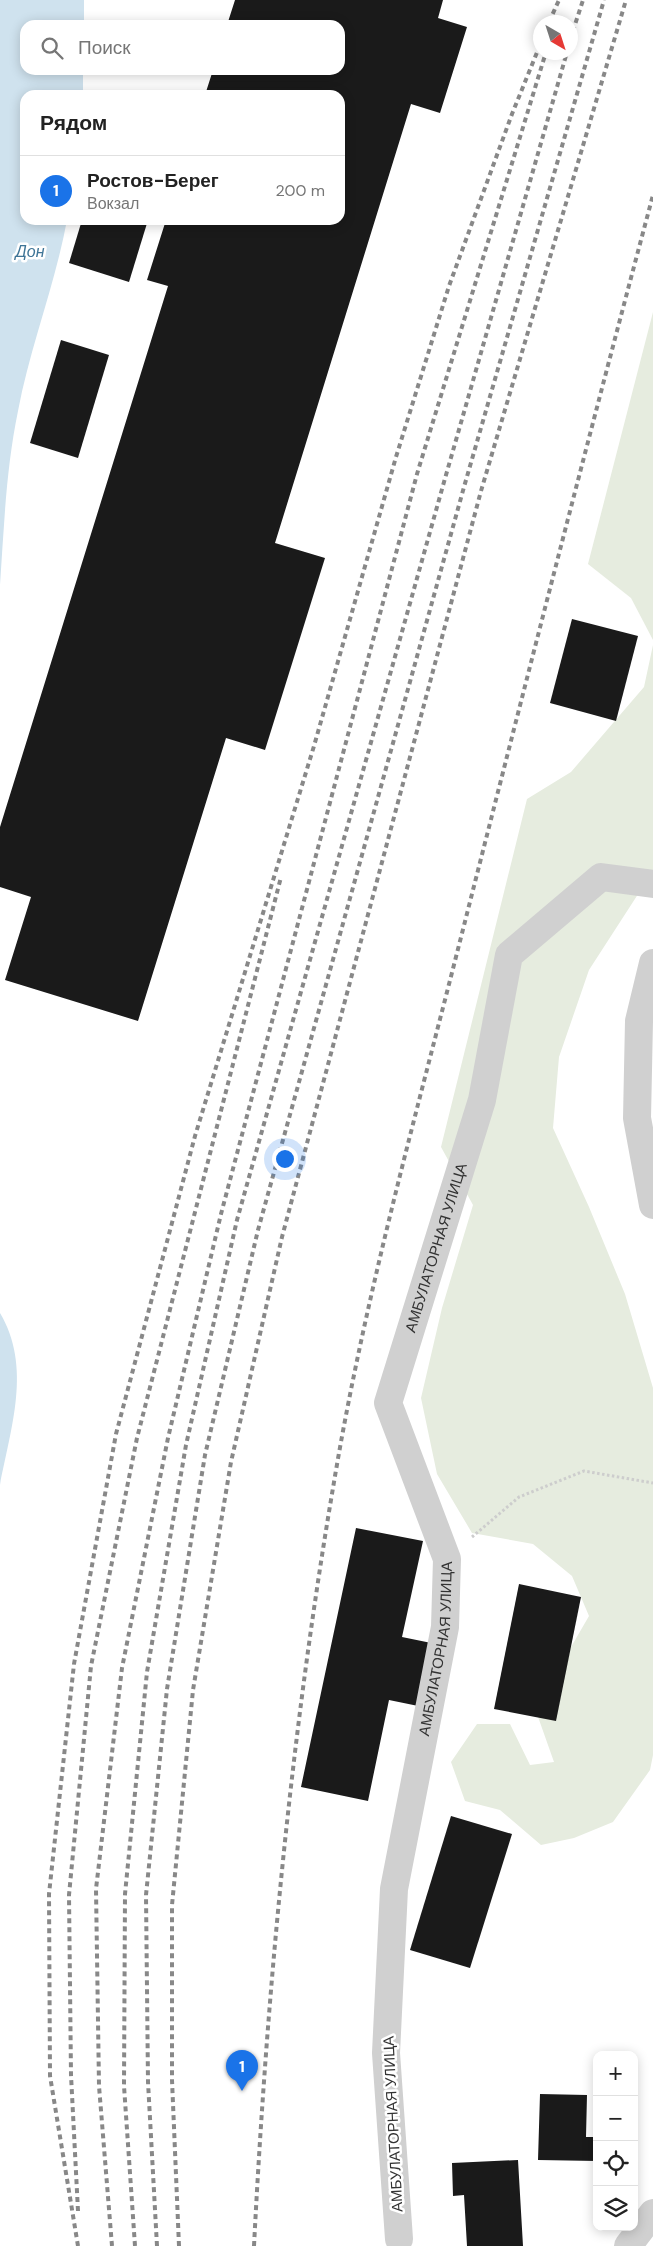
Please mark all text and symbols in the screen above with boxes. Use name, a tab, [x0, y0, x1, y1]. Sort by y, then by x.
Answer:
north arrow	[533, 15, 578, 60]
search box	[20, 20, 345, 75]
icon: search	[38, 34, 66, 62]
text: Поиск	[78, 35, 131, 60]
text: Рядом	[40, 109, 107, 137]
text: Ростов-Берег	[87, 168, 219, 193]
text: 1	[53, 180, 59, 201]
text: 200 m	[276, 180, 325, 201]
text: Вокзал	[87, 193, 139, 214]
water label: Дон	[14, 241, 45, 262]
your location	[272, 1146, 298, 1172]
street label: АМБУЛАТОРНАЯ УЛИЦА	[400, 1160, 472, 1335]
street label: АМБУЛАТОРНАЯ УЛИЦА	[414, 1561, 457, 1738]
street label: АМБУЛАТОРНАЯ УЛИЦА	[378, 2035, 408, 2213]
pin: 1	[226, 2050, 258, 2091]
map controls	[593, 2051, 638, 2231]
button: +	[593, 2051, 638, 2096]
button: −	[593, 2096, 638, 2141]
button: locate	[593, 2141, 638, 2186]
button: layers	[593, 2186, 638, 2231]

